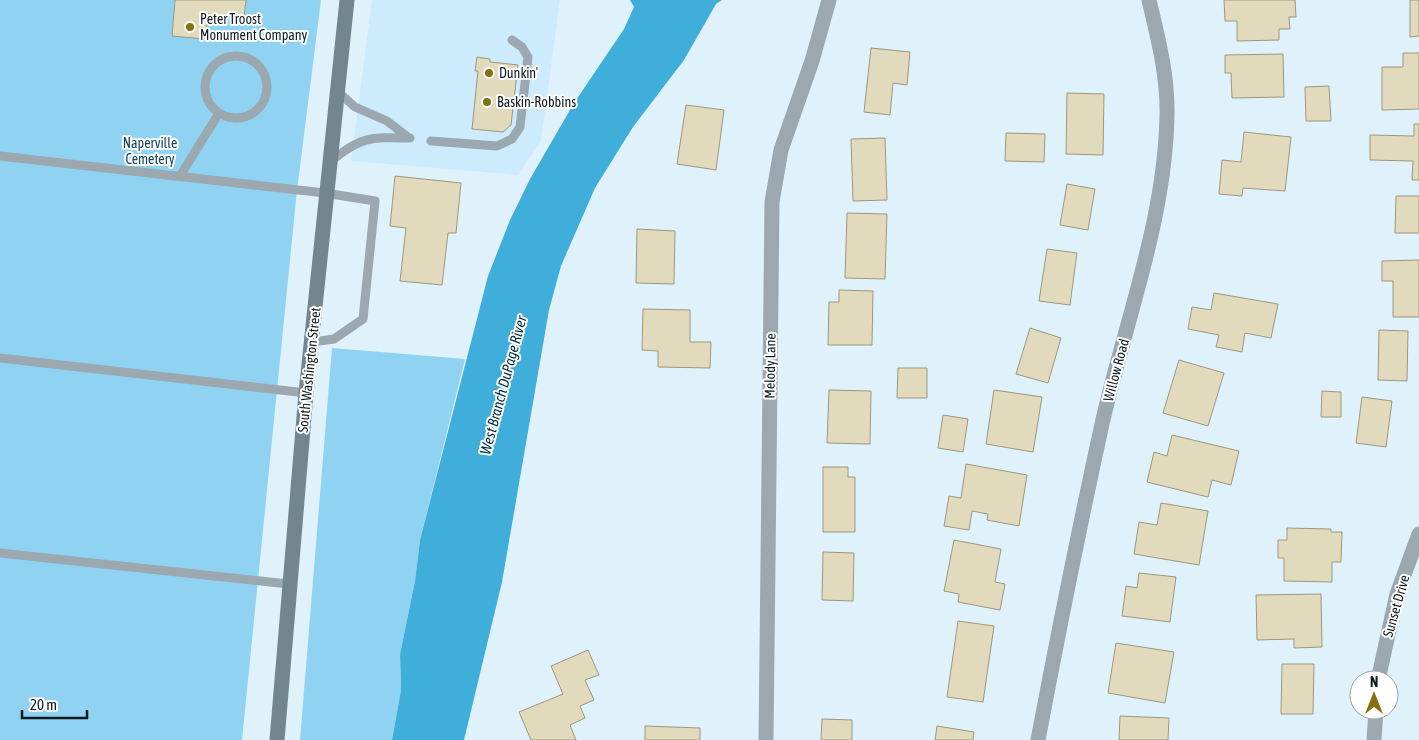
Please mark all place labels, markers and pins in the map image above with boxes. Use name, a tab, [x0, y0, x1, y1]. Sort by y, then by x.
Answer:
place label: Peter Troost Monument Company	[200, 11, 308, 43]
marker: Peter Troost Monument Company	[184, 21, 196, 33]
place label: Dunkin'	[499, 65, 538, 81]
marker: Dunkin'	[483, 67, 495, 79]
place label: Baskin-Robbins	[497, 94, 576, 110]
marker: Baskin-Robbins	[481, 96, 493, 108]

